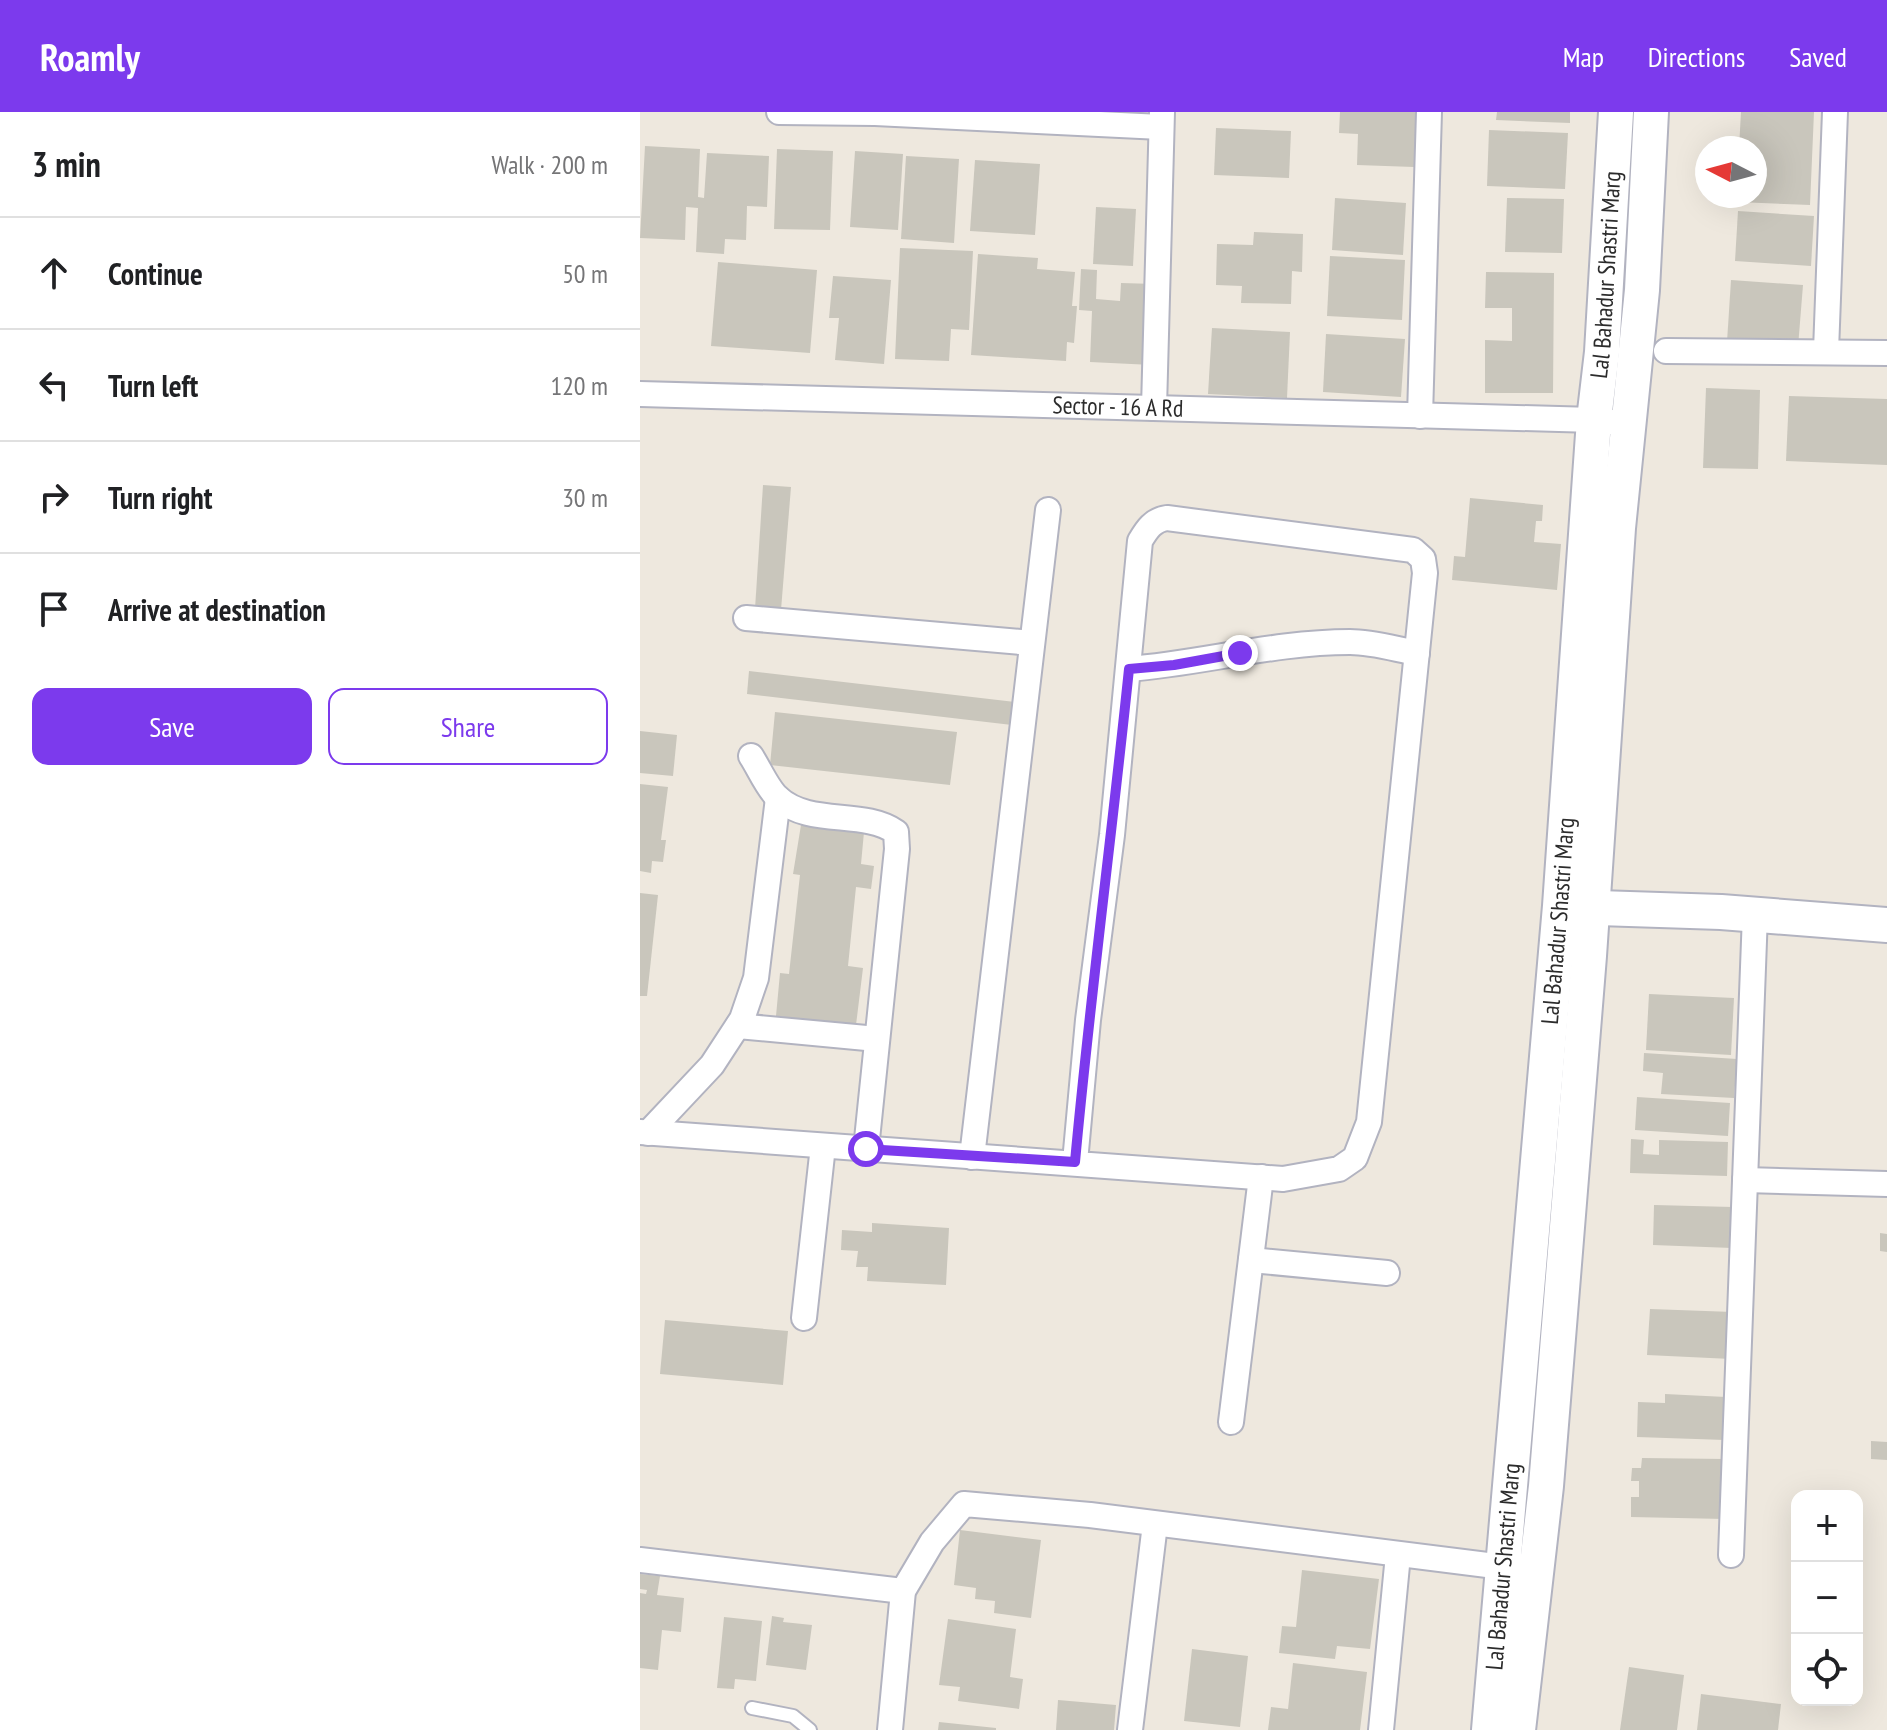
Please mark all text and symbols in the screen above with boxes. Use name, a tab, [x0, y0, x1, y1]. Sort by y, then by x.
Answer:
text: Roamly	[40, 32, 140, 81]
text: Map	[1563, 38, 1604, 75]
text: Directions	[1648, 38, 1745, 75]
text: Saved	[1789, 38, 1847, 75]
north arrow	[1695, 136, 1767, 208]
text: 3 min	[32, 142, 101, 186]
text: Walk · 200 m	[491, 148, 608, 181]
street label: Lal Bahadur Shastri Marg	[1583, 170, 1628, 380]
icon: ahead	[32, 251, 76, 295]
text: Continue	[108, 254, 203, 293]
text: 50 m	[562, 257, 608, 290]
icon: left	[32, 363, 76, 407]
text: Turn left	[108, 366, 198, 405]
text: 120 m	[550, 369, 608, 402]
street label: Sector - 16 A Rd	[1052, 389, 1184, 424]
icon: right	[32, 475, 76, 519]
text: Turn right	[108, 478, 212, 517]
text: 30 m	[562, 481, 608, 514]
icon: arrive	[32, 587, 76, 631]
text: Arrive at destination	[108, 590, 326, 629]
route end	[1222, 635, 1258, 671]
button: Save	[32, 688, 312, 765]
button: Share	[328, 688, 608, 765]
street label: Lal Bahadur Shastri Marg	[1534, 816, 1581, 1026]
route start	[848, 1131, 884, 1167]
street label: Lal Bahadur Shastri Marg	[1478, 1462, 1527, 1671]
map controls	[1791, 1490, 1863, 1706]
button: +	[1791, 1490, 1863, 1562]
button: −	[1791, 1562, 1863, 1634]
button: locate	[1791, 1634, 1863, 1706]

